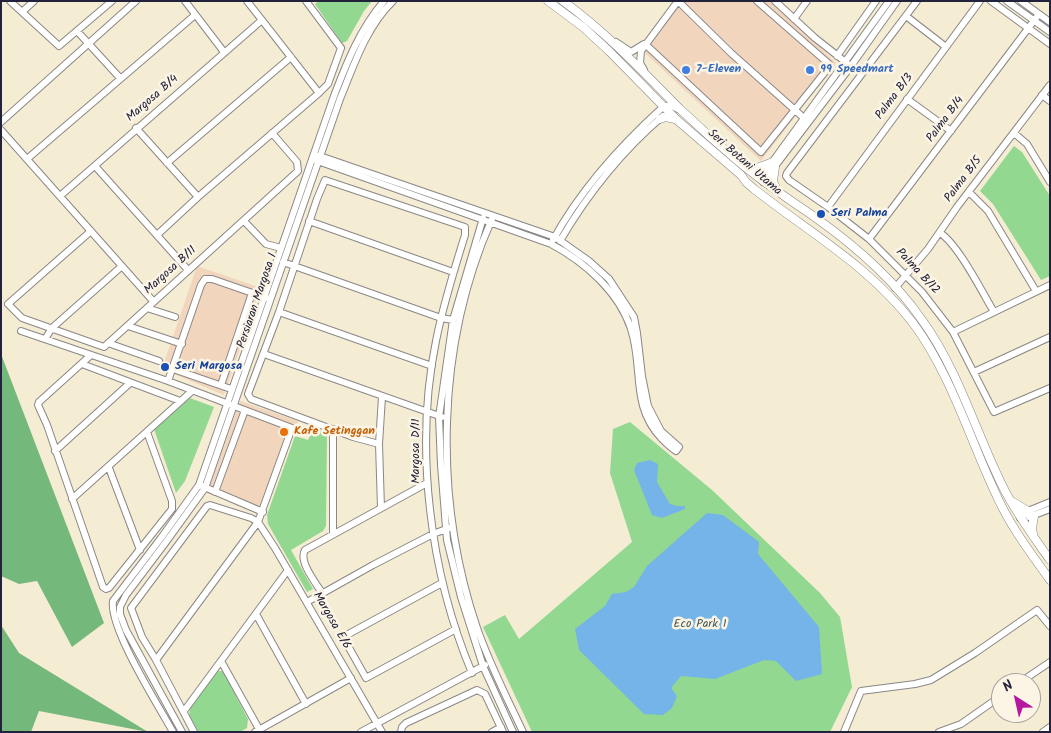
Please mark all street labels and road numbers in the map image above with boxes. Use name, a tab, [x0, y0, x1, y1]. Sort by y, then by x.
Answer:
street label: Palma B/3	[873, 71, 917, 123]
street label: Margosa B/4	[124, 72, 182, 126]
street label: Palma B/4	[924, 94, 968, 146]
street label: Seri Botani Utama	[704, 127, 784, 199]
street label: Palma B/5	[942, 154, 986, 206]
street label: Margosa B/11	[142, 244, 200, 298]
street label: Palma B/12	[892, 246, 942, 298]
street label: Persiaran Margosa 1	[235, 251, 281, 351]
street label: Margosa D/11	[410, 418, 424, 484]
street label: Margosa E/6	[309, 590, 353, 652]

